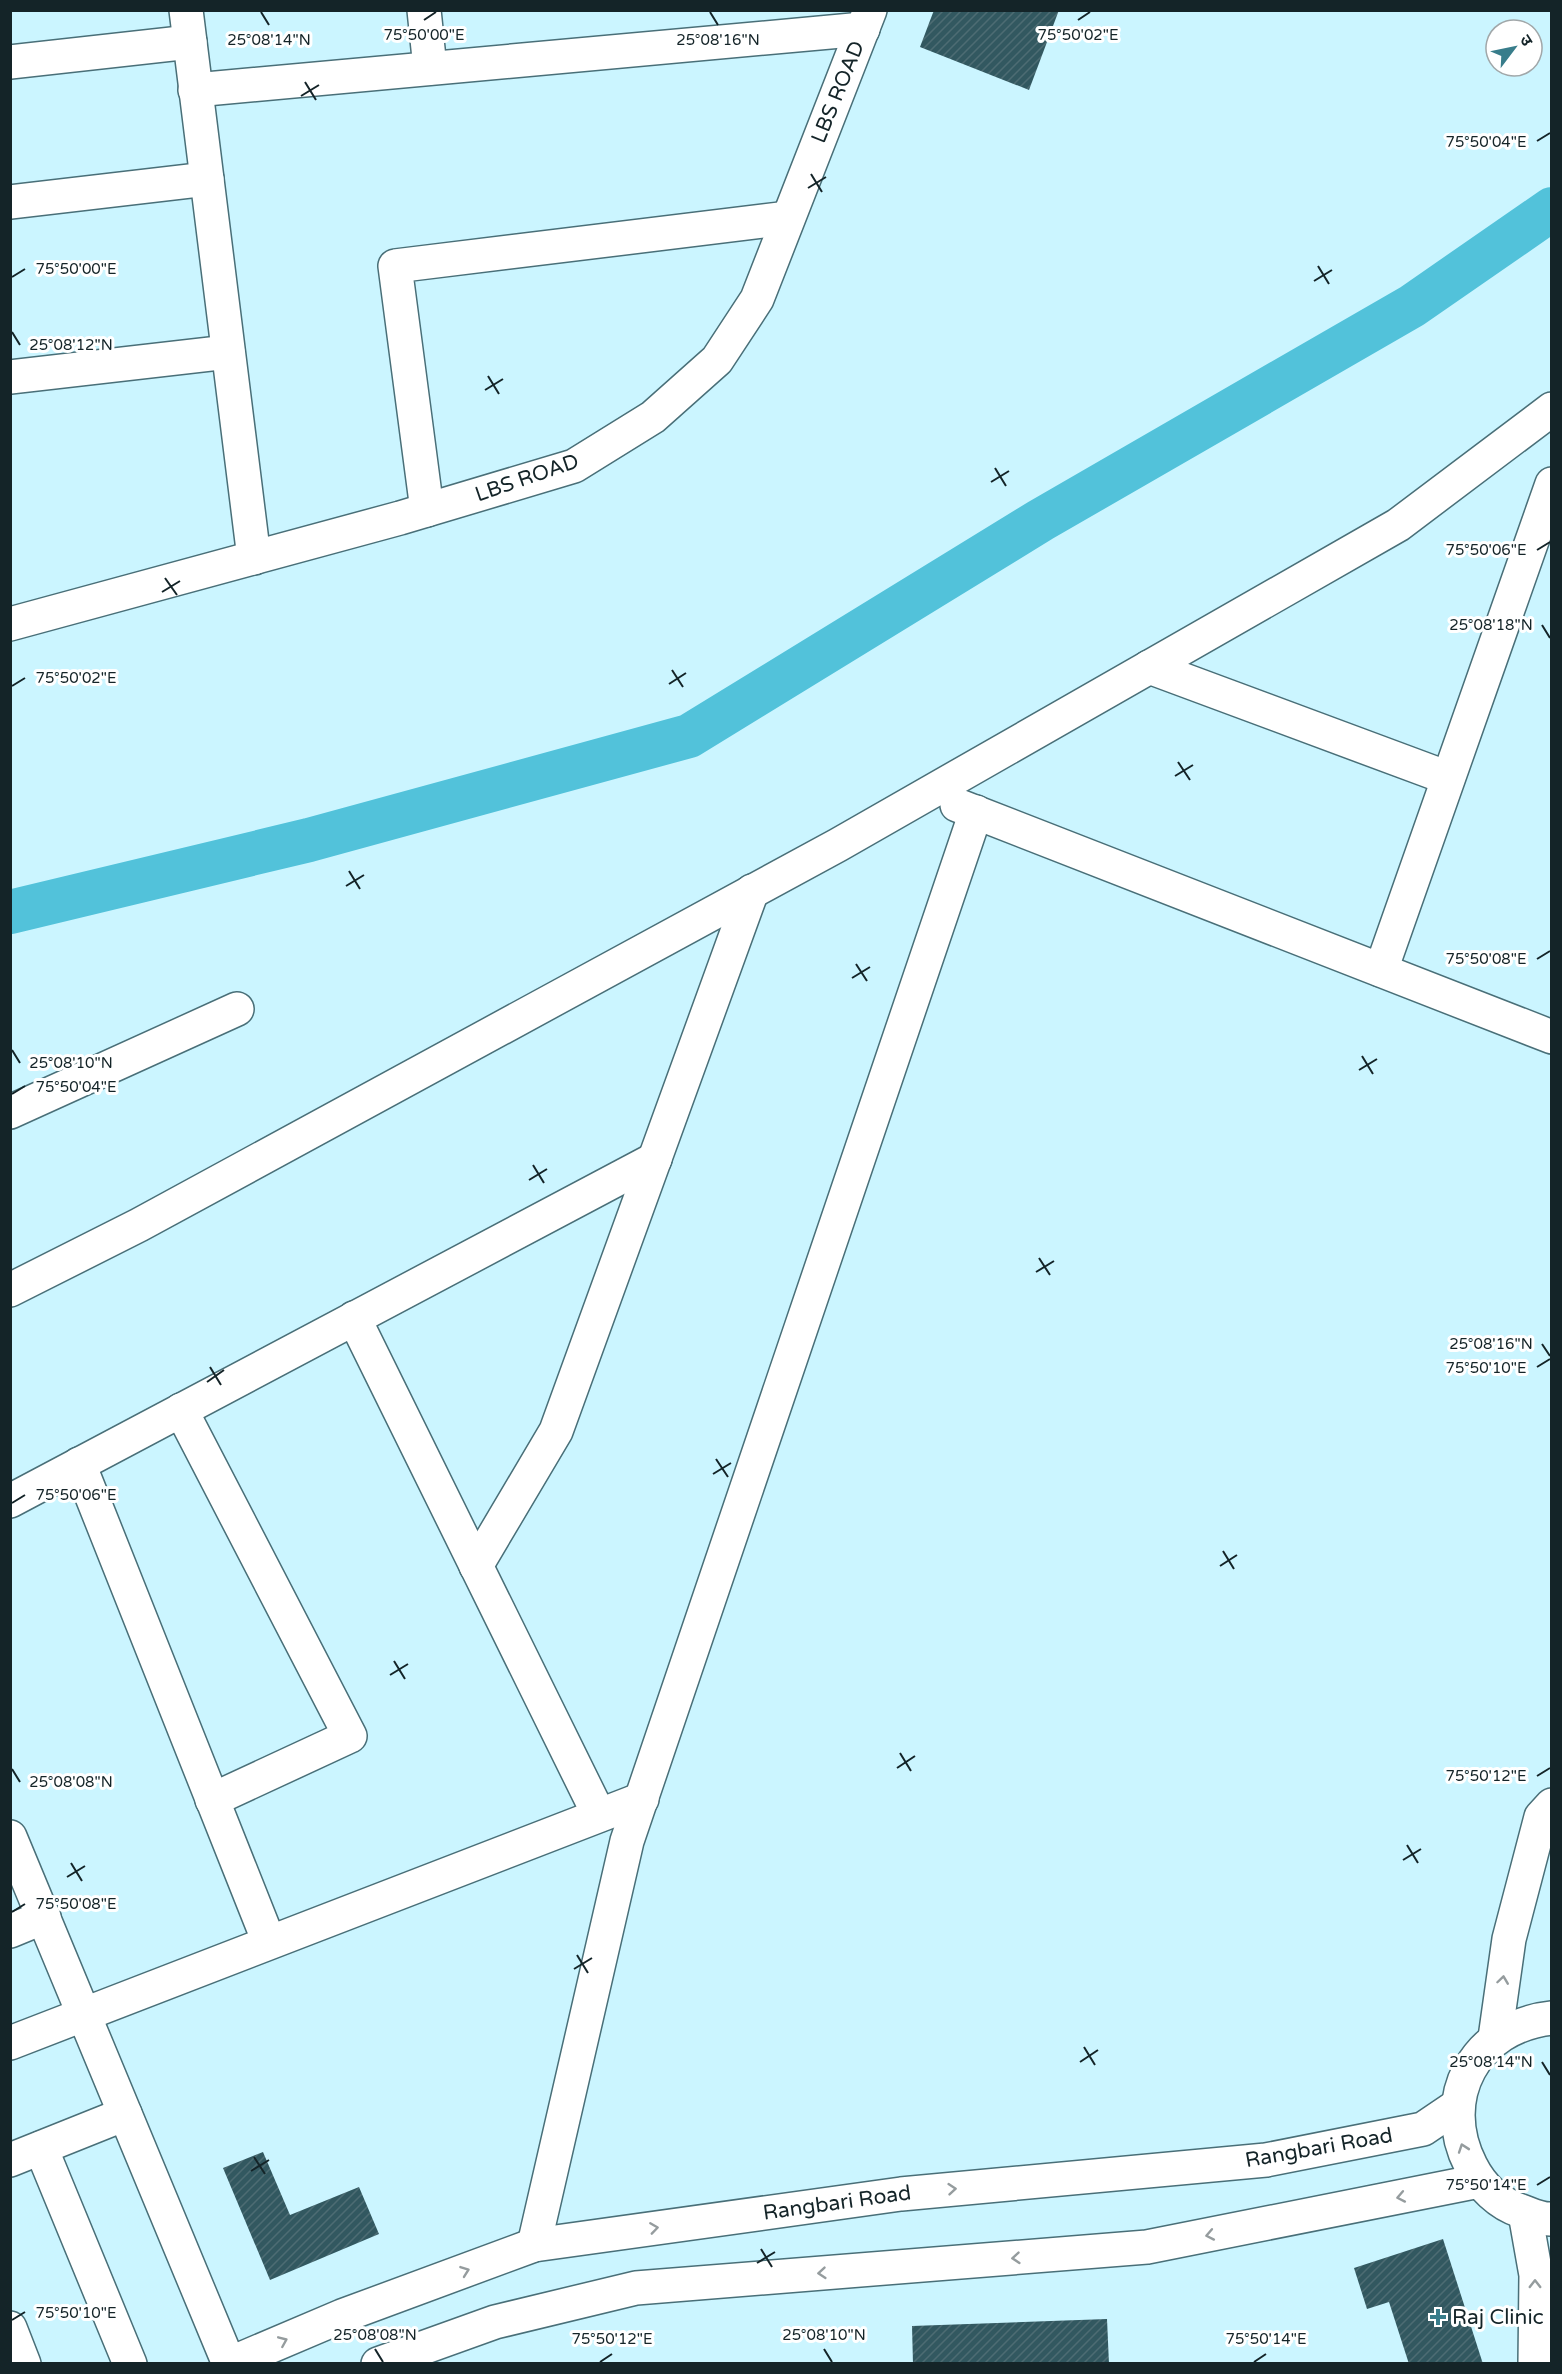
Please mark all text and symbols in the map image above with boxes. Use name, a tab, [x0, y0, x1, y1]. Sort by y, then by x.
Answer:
north arrow	[1484, 18, 1544, 78]
text: 75°50'00"E	[384, 26, 464, 44]
text: 75°50'02"E	[1038, 26, 1118, 44]
text: 25°08'14"N	[227, 31, 311, 49]
text: 25°08'16"N	[676, 31, 760, 49]
text: उ	[1515, 31, 1537, 50]
street label: LBS ROAD	[806, 37, 870, 147]
text: 75°50'04"E	[1446, 133, 1526, 151]
text: 75°50'00"E	[36, 260, 116, 278]
text: 25°08'12"N	[29, 336, 113, 354]
street label: LBS ROAD	[472, 449, 582, 507]
text: 75°50'06"E	[1446, 541, 1526, 559]
text: 25°08'18"N	[1449, 616, 1533, 634]
text: 75°50'02"E	[36, 669, 116, 687]
text: 75°50'08"E	[1446, 950, 1526, 968]
text: 25°08'10"N	[29, 1054, 113, 1072]
text: 75°50'04"E	[36, 1078, 116, 1096]
text: 25°08'16"N	[1449, 1335, 1533, 1353]
text: 75°50'10"E	[1446, 1359, 1526, 1377]
text: 75°50'06"E	[36, 1486, 116, 1504]
text: 75°50'12"E	[1446, 1767, 1526, 1785]
text: 25°08'08"N	[29, 1773, 113, 1791]
text: 75°50'08"E	[36, 1895, 116, 1913]
one-way arrow	[1497, 1975, 1509, 1985]
text: 25°08'14"N	[1449, 2053, 1533, 2071]
street label: Rangbari Road	[1243, 2123, 1395, 2173]
one-way arrow	[1458, 2143, 1471, 2153]
text: 75°50'14"E	[1446, 2176, 1526, 2194]
street label: Rangbari Road	[761, 2180, 913, 2226]
one-way arrow	[947, 2183, 956, 2196]
one-way arrow	[1396, 2190, 1406, 2203]
one-way arrow	[650, 2223, 659, 2235]
one-way arrow	[1205, 2228, 1215, 2241]
one-way arrow	[1012, 2251, 1021, 2264]
one-way arrow	[459, 2265, 470, 2278]
one-way arrow	[817, 2266, 827, 2279]
one-way arrow	[1529, 2280, 1541, 2289]
text: 75°50'10"E	[36, 2304, 116, 2322]
place label: Raj Clinic	[1452, 2305, 1544, 2330]
marker: Raj Clinic	[1429, 2308, 1447, 2326]
text: 25°08'08"N	[333, 2326, 417, 2344]
text: 25°08'10"N	[782, 2326, 866, 2344]
text: 75°50'12"E	[572, 2330, 652, 2348]
text: 75°50'14"E	[1226, 2330, 1306, 2348]
one-way arrow	[277, 2336, 288, 2348]

